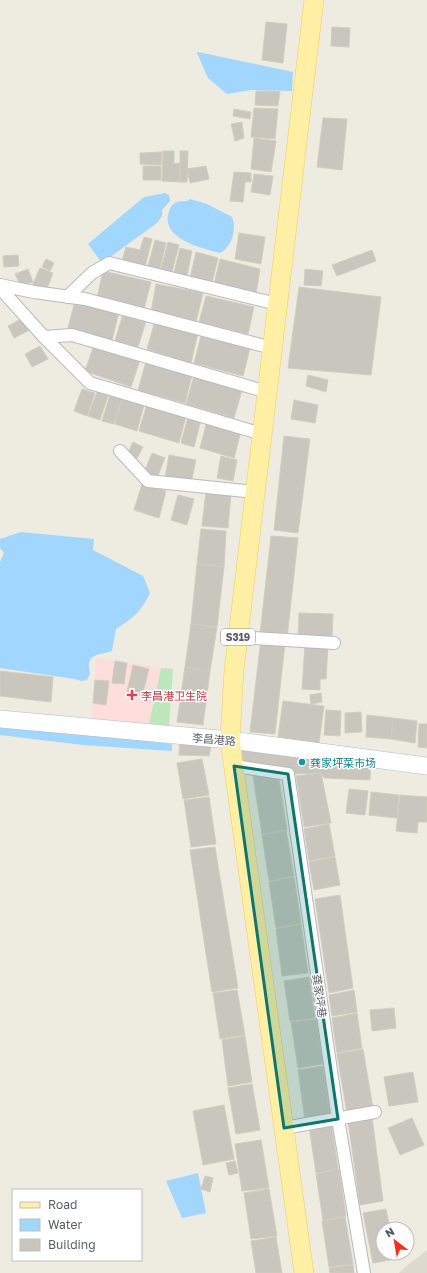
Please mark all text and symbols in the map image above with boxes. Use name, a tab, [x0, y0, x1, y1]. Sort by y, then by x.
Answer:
road number: S319	[221, 629, 255, 645]
marker: 李昌港卫生院	[126, 689, 138, 701]
place label: 李昌港卫生院	[141, 689, 207, 702]
street label: 李昌港路	[192, 731, 236, 747]
place label: 龚家坪菜市场	[310, 756, 376, 769]
marker: 龚家坪菜市场	[297, 757, 307, 767]
street label: 龚家坪巷	[311, 973, 329, 1019]
legend	[12, 1189, 142, 1261]
text: Road	[48, 1197, 77, 1212]
text: Water	[48, 1217, 82, 1232]
north arrow	[375, 1221, 415, 1261]
text: N	[383, 1224, 397, 1240]
text: Building	[48, 1237, 96, 1252]

